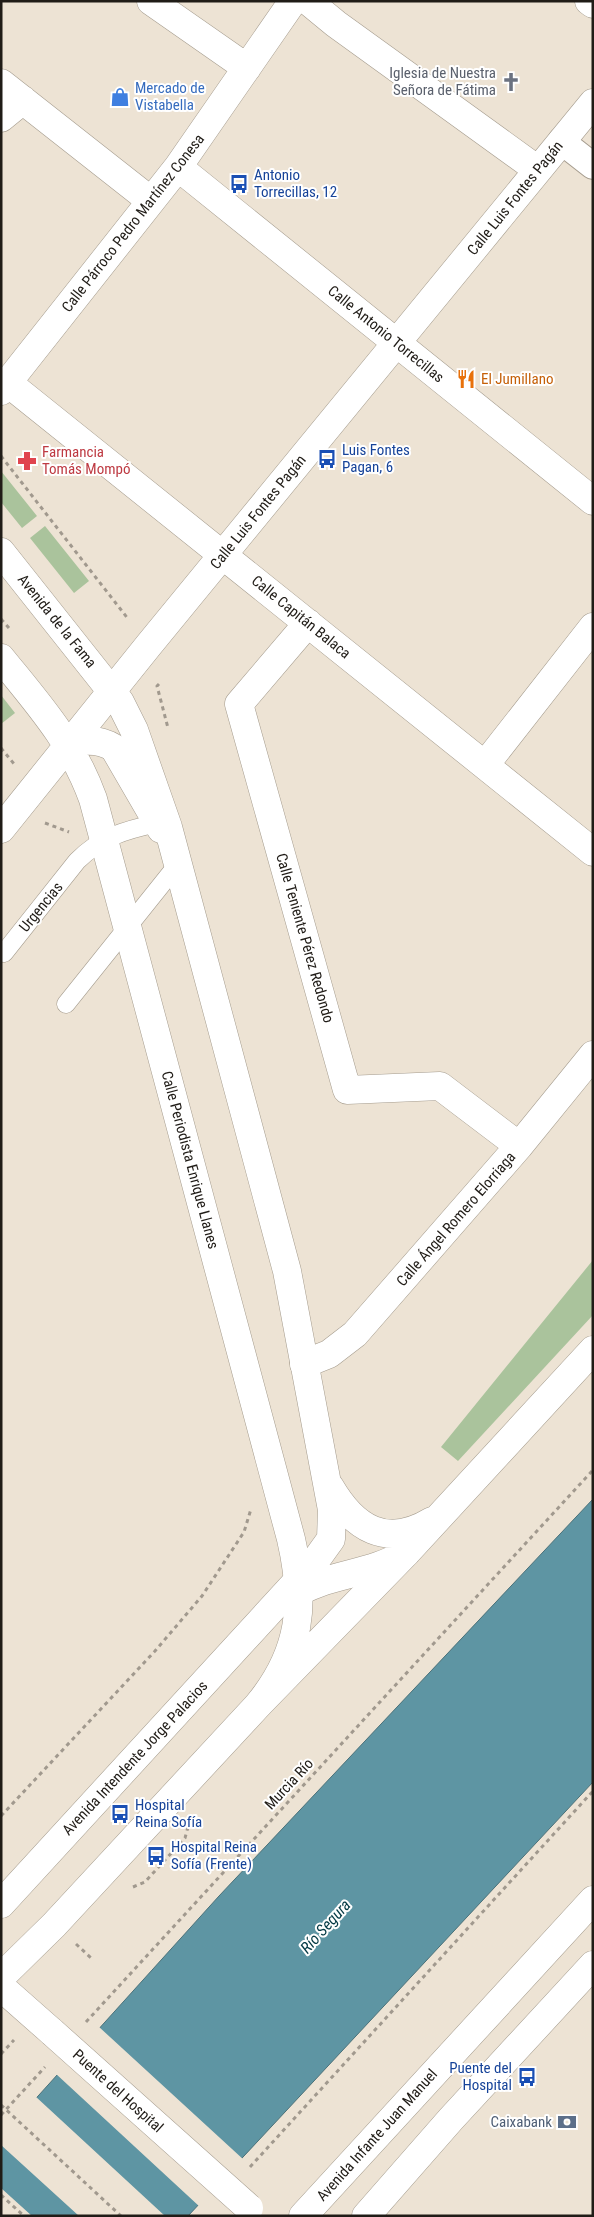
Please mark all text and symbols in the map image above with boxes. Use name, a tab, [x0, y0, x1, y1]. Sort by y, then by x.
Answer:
place label: Iglesia de Nuestra Señora de Fátima	[389, 64, 496, 99]
church icon: Iglesia de Nuestra Señora de Fátima	[500, 71, 522, 93]
place label: Mercado de Vistabella	[135, 79, 205, 114]
shop icon: Mercado de Vistabella	[109, 86, 131, 108]
street label: Calle Párroco Pedro Martínez Conesa	[58, 130, 208, 316]
street label: Calle Luis Fontes Pagán	[463, 137, 567, 259]
place label: Antonio Torrecillas, 12	[254, 166, 337, 201]
bus stop icon: Antonio Torrecillas, 12	[228, 173, 250, 195]
street label: Calle Antonio Torrecillas	[324, 282, 448, 386]
restaurant icon: El Jumillano	[455, 368, 477, 390]
place label: El Jumillano	[481, 370, 553, 388]
place label: Luis Fontes Pagan, 6	[342, 441, 410, 476]
place label: Farmancia Tomás Mompó	[42, 443, 130, 478]
bus stop icon: Luis Fontes Pagan, 6	[316, 448, 338, 470]
pharmacy icon: Farmancia Tomás Mompó	[16, 450, 38, 472]
street label: Calle Luis Fontes Pagán	[206, 451, 310, 573]
street label: Avenida de la Fama	[14, 571, 100, 671]
street label: Calle Capitán Balaca	[248, 572, 354, 662]
street label: Calle Teniente Pérez Redondo	[272, 851, 338, 1025]
street label: Urgencias	[15, 878, 67, 936]
street label: Calle Periodista Enrique Llanes	[158, 1069, 222, 1251]
street label: Calle Ángel Romero Elorriaga	[393, 1148, 519, 1290]
street label: Avenida Intendente Jorge Palacios	[59, 1677, 211, 1839]
street label: Murcia Río	[261, 1755, 317, 1813]
place label: Hospital Reina Sofía	[135, 1796, 202, 1831]
bus stop icon: Hospital Reina Sofía	[109, 1803, 131, 1825]
place label: Hospital Reina Sofía (Frente)	[171, 1838, 257, 1873]
bus stop icon: Hospital Reina Sofía (Frente)	[145, 1845, 167, 1867]
water label: Río Segura	[296, 1896, 354, 1957]
street label: Puente del Hospital	[69, 2046, 167, 2136]
place label: Puente del Hospital	[449, 2059, 512, 2094]
street label: Avenida Infante Juan Manuel	[313, 2065, 441, 2205]
bus stop icon: Puente del Hospital	[516, 2066, 538, 2088]
bank icon: Caixabank	[556, 2111, 578, 2133]
place label: Caixabank	[490, 2113, 552, 2131]

